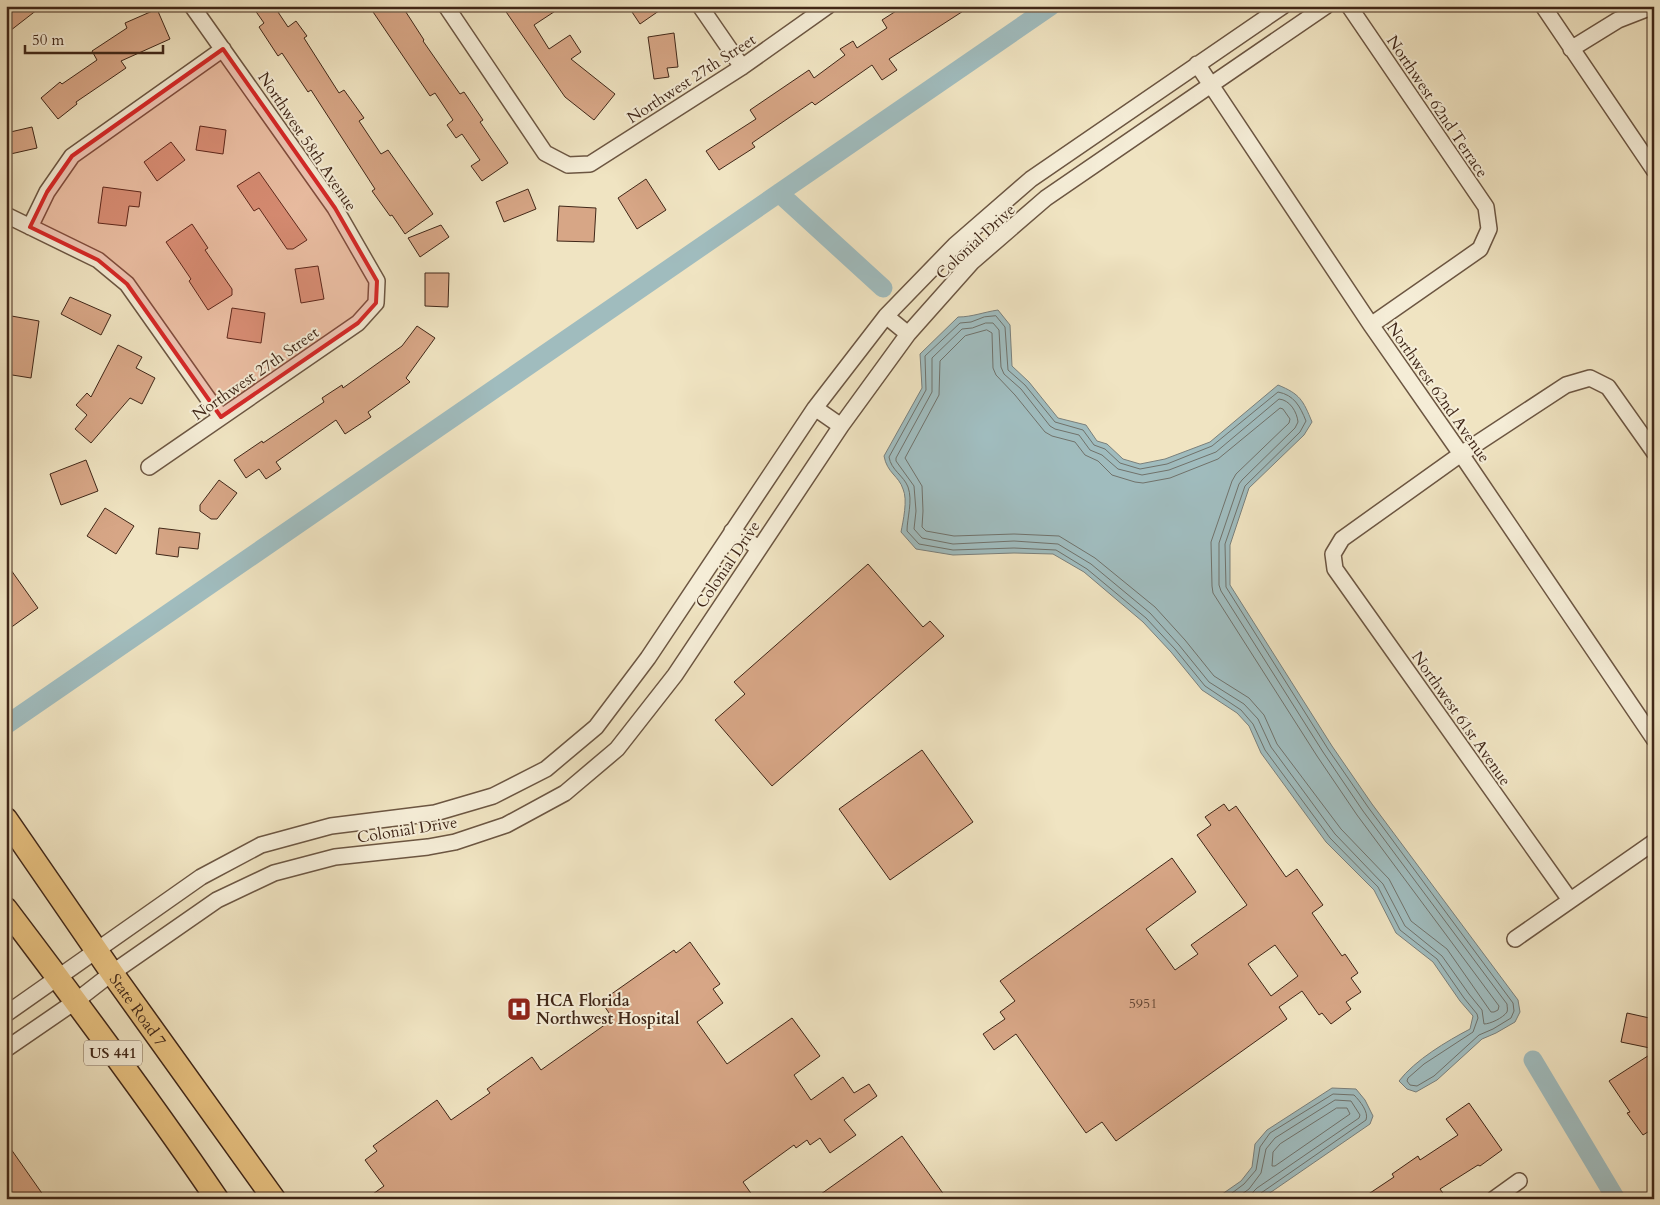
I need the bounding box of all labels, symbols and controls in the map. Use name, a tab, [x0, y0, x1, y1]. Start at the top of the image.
scale bar	[25, 22, 162, 54]
street label: Northwest 27th Street	[623, 29, 760, 129]
text: 50 m	[32, 30, 64, 50]
street label: Northwest 62nd Terrace	[1381, 31, 1493, 182]
street label: Northwest 58th Avenue	[252, 68, 362, 215]
street label: Colonial Drive	[931, 199, 1020, 284]
street label: Northwest 62nd Avenue	[1381, 318, 1495, 467]
street label: Northwest 27th Street	[188, 322, 323, 426]
street label: Colonial Drive	[690, 516, 765, 613]
street label: Northwest 61st Avenue	[1406, 647, 1516, 790]
street label: Colonial Drive	[355, 811, 459, 849]
street label: State Road 7	[104, 970, 171, 1051]
place label: HCA Florida Northwest Hospital	[536, 990, 680, 1030]
house number: 5951	[1129, 994, 1157, 1013]
hospital icon: HCA Florida Northwest Hospital	[506, 996, 532, 1022]
road number: US 441	[84, 1040, 142, 1066]

